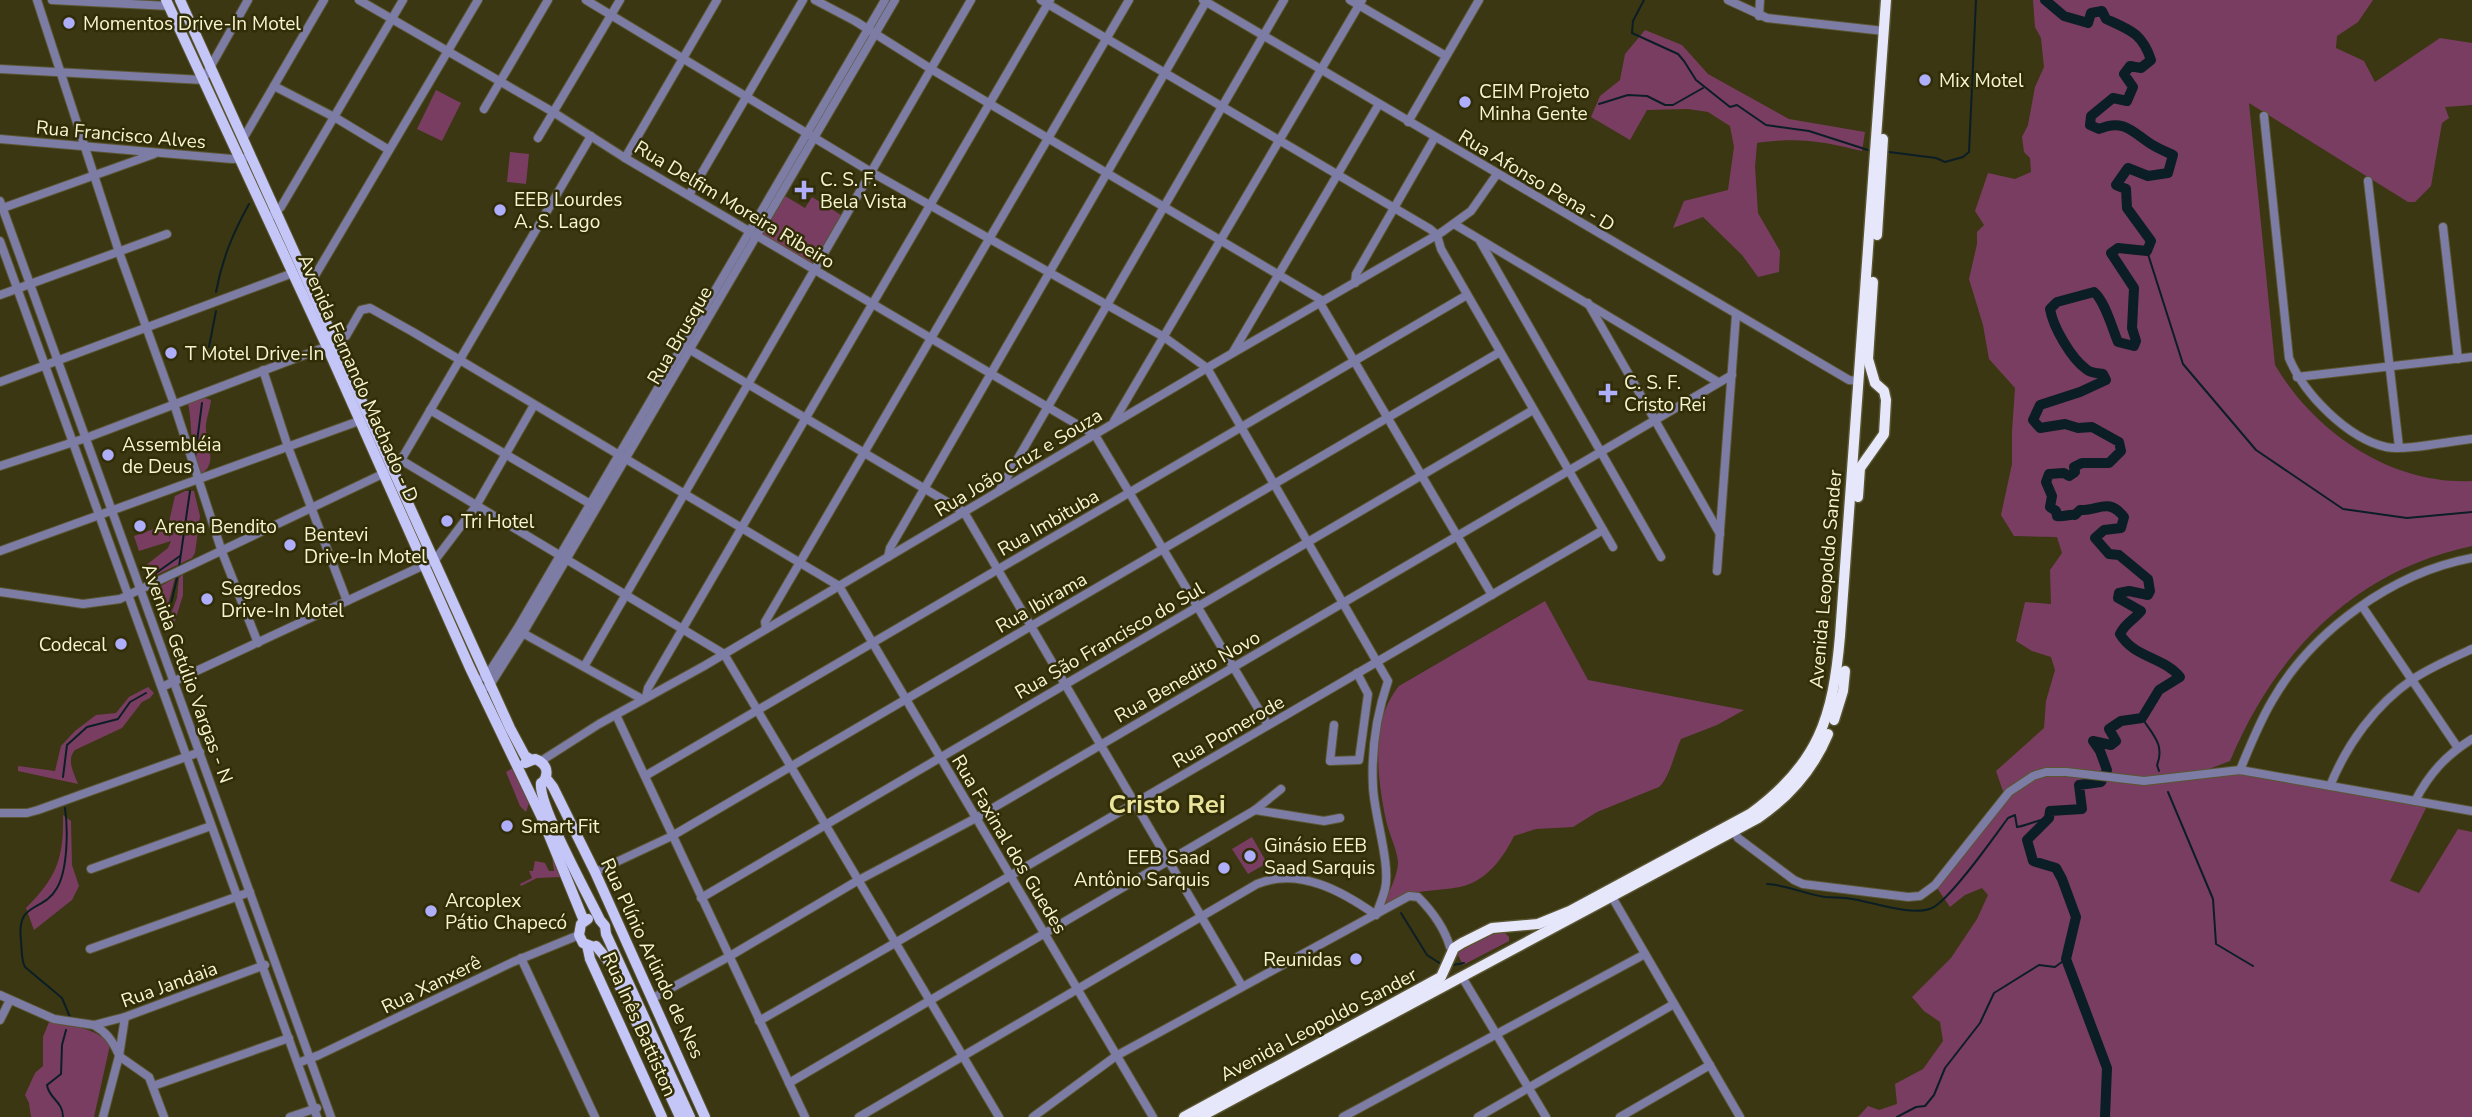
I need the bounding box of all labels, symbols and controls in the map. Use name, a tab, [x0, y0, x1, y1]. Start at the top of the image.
place label: Momentos Drive-In Motel	[83, 11, 301, 37]
marker: Momentos Drive-In Motel	[61, 15, 77, 31]
place label: Mix Motel	[1939, 68, 2024, 94]
marker: Mix Motel	[1917, 72, 1933, 88]
place label: CEIM Projeto Minha Gente	[1479, 79, 1590, 127]
marker: CEIM Projeto Minha Gente	[1457, 94, 1473, 110]
street label: Rua Francisco Alves	[35, 115, 207, 155]
street label: Rua Afonso Pena - D	[1453, 124, 1620, 238]
street label: Rua Delfim Moreira Ribeiro	[629, 135, 840, 275]
place label: C. S. F. Bela Vista	[820, 167, 907, 215]
marker: C. S. F. Bela Vista	[794, 180, 814, 200]
place label: EEB Lourdes A. S. Lago	[514, 187, 622, 235]
marker: EEB Lourdes A. S. Lago	[492, 202, 508, 218]
street label: Avenida Fernando Machado - D	[292, 250, 425, 507]
street label: Rua Brusque	[641, 282, 719, 389]
place label: T Motel Drive-In	[185, 341, 324, 367]
marker: T Motel Drive-In	[163, 345, 179, 361]
place label: C. S. F. Cristo Rei	[1624, 370, 1706, 418]
marker: C. S. F. Cristo Rei	[1598, 383, 1618, 403]
street label: Rua João Cruz e Souza	[930, 402, 1107, 523]
place label: Assembléia de Deus	[122, 432, 222, 480]
marker: Assembléia de Deus	[100, 447, 116, 463]
street label: Avenida Leopoldo Sander	[1803, 468, 1849, 690]
street label: Rua Imbituba	[993, 483, 1104, 562]
place label: Tri Hotel	[461, 509, 535, 535]
marker: Tri Hotel	[439, 513, 455, 529]
place label: Arena Bendito	[154, 514, 277, 540]
marker: Arena Bendito	[132, 518, 148, 534]
place label: Bentevi Drive-In Motel	[304, 522, 427, 570]
marker: Bentevi Drive-In Motel	[282, 537, 298, 553]
street label: Avenida Getúlio Vargas - N	[135, 560, 239, 787]
street label: Rua Ibirama	[991, 566, 1092, 640]
place label: Segredos Drive-In Motel	[221, 576, 344, 624]
street label: Rua São Francisco do Sul	[1010, 576, 1209, 706]
marker: Segredos Drive-In Motel	[199, 591, 215, 607]
street label: Rua Benedito Novo	[1110, 625, 1265, 729]
place label: Codecal	[39, 632, 107, 658]
marker: Codecal	[113, 636, 129, 652]
street label: Rua Pomerode	[1168, 689, 1289, 774]
street label: Rua Faxinal dos Guedes	[945, 750, 1073, 939]
district label: Cristo Rei	[1108, 787, 1226, 822]
place label: Smart Fit	[521, 814, 600, 840]
marker: Smart Fit	[499, 818, 515, 834]
place label: Ginásio EEB Saad Sarquis	[1264, 833, 1376, 881]
place label: EEB Saad Antônio Sarquis	[1074, 845, 1210, 893]
marker: Ginásio EEB Saad Sarquis	[1242, 848, 1258, 864]
street label: Rua Plínio Arlindo de Nes	[594, 854, 710, 1063]
marker: EEB Saad Antônio Sarquis	[1216, 860, 1232, 876]
place label: Arcoplex Pátio Chapecó	[445, 888, 567, 936]
marker: Arcoplex Pátio Chapecó	[423, 903, 439, 919]
place label: Reunidas	[1263, 947, 1342, 973]
street label: Rua Inês Battiston	[596, 948, 683, 1101]
street label: Rua Xanxerê	[377, 949, 486, 1020]
marker: Reunidas	[1348, 951, 1364, 967]
street label: Rua Jandaia	[117, 955, 221, 1014]
street label: Avenida Leopoldo Sander	[1215, 962, 1422, 1088]

